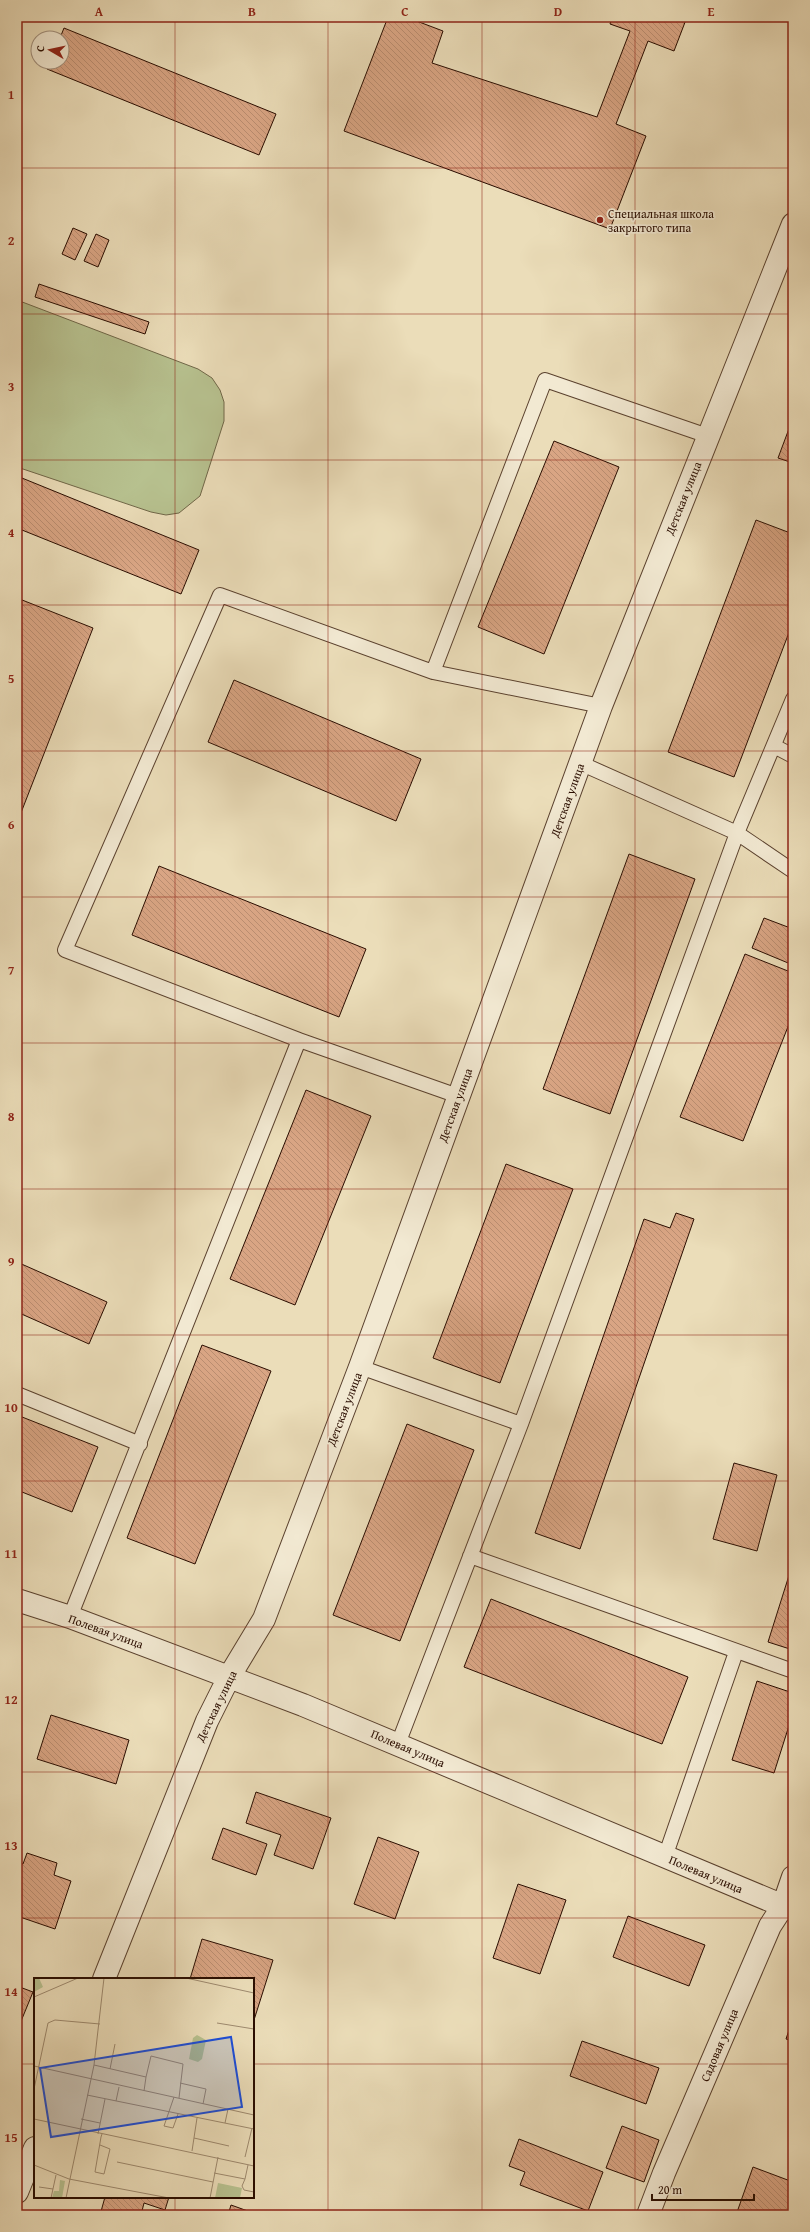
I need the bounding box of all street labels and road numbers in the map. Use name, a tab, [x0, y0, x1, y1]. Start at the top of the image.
street label: Детская улица	[660, 459, 706, 538]
street label: Детская улица	[545, 760, 588, 840]
street label: Детская улица	[433, 1065, 476, 1145]
street label: Детская улица	[322, 1370, 366, 1449]
street label: Полевая улица	[66, 1610, 146, 1653]
street label: Детская улица	[191, 1667, 241, 1745]
street label: Полевая улица	[368, 1725, 448, 1771]
street label: Полевая улица	[666, 1851, 746, 1897]
street label: Садовая улица	[696, 2006, 742, 2084]

